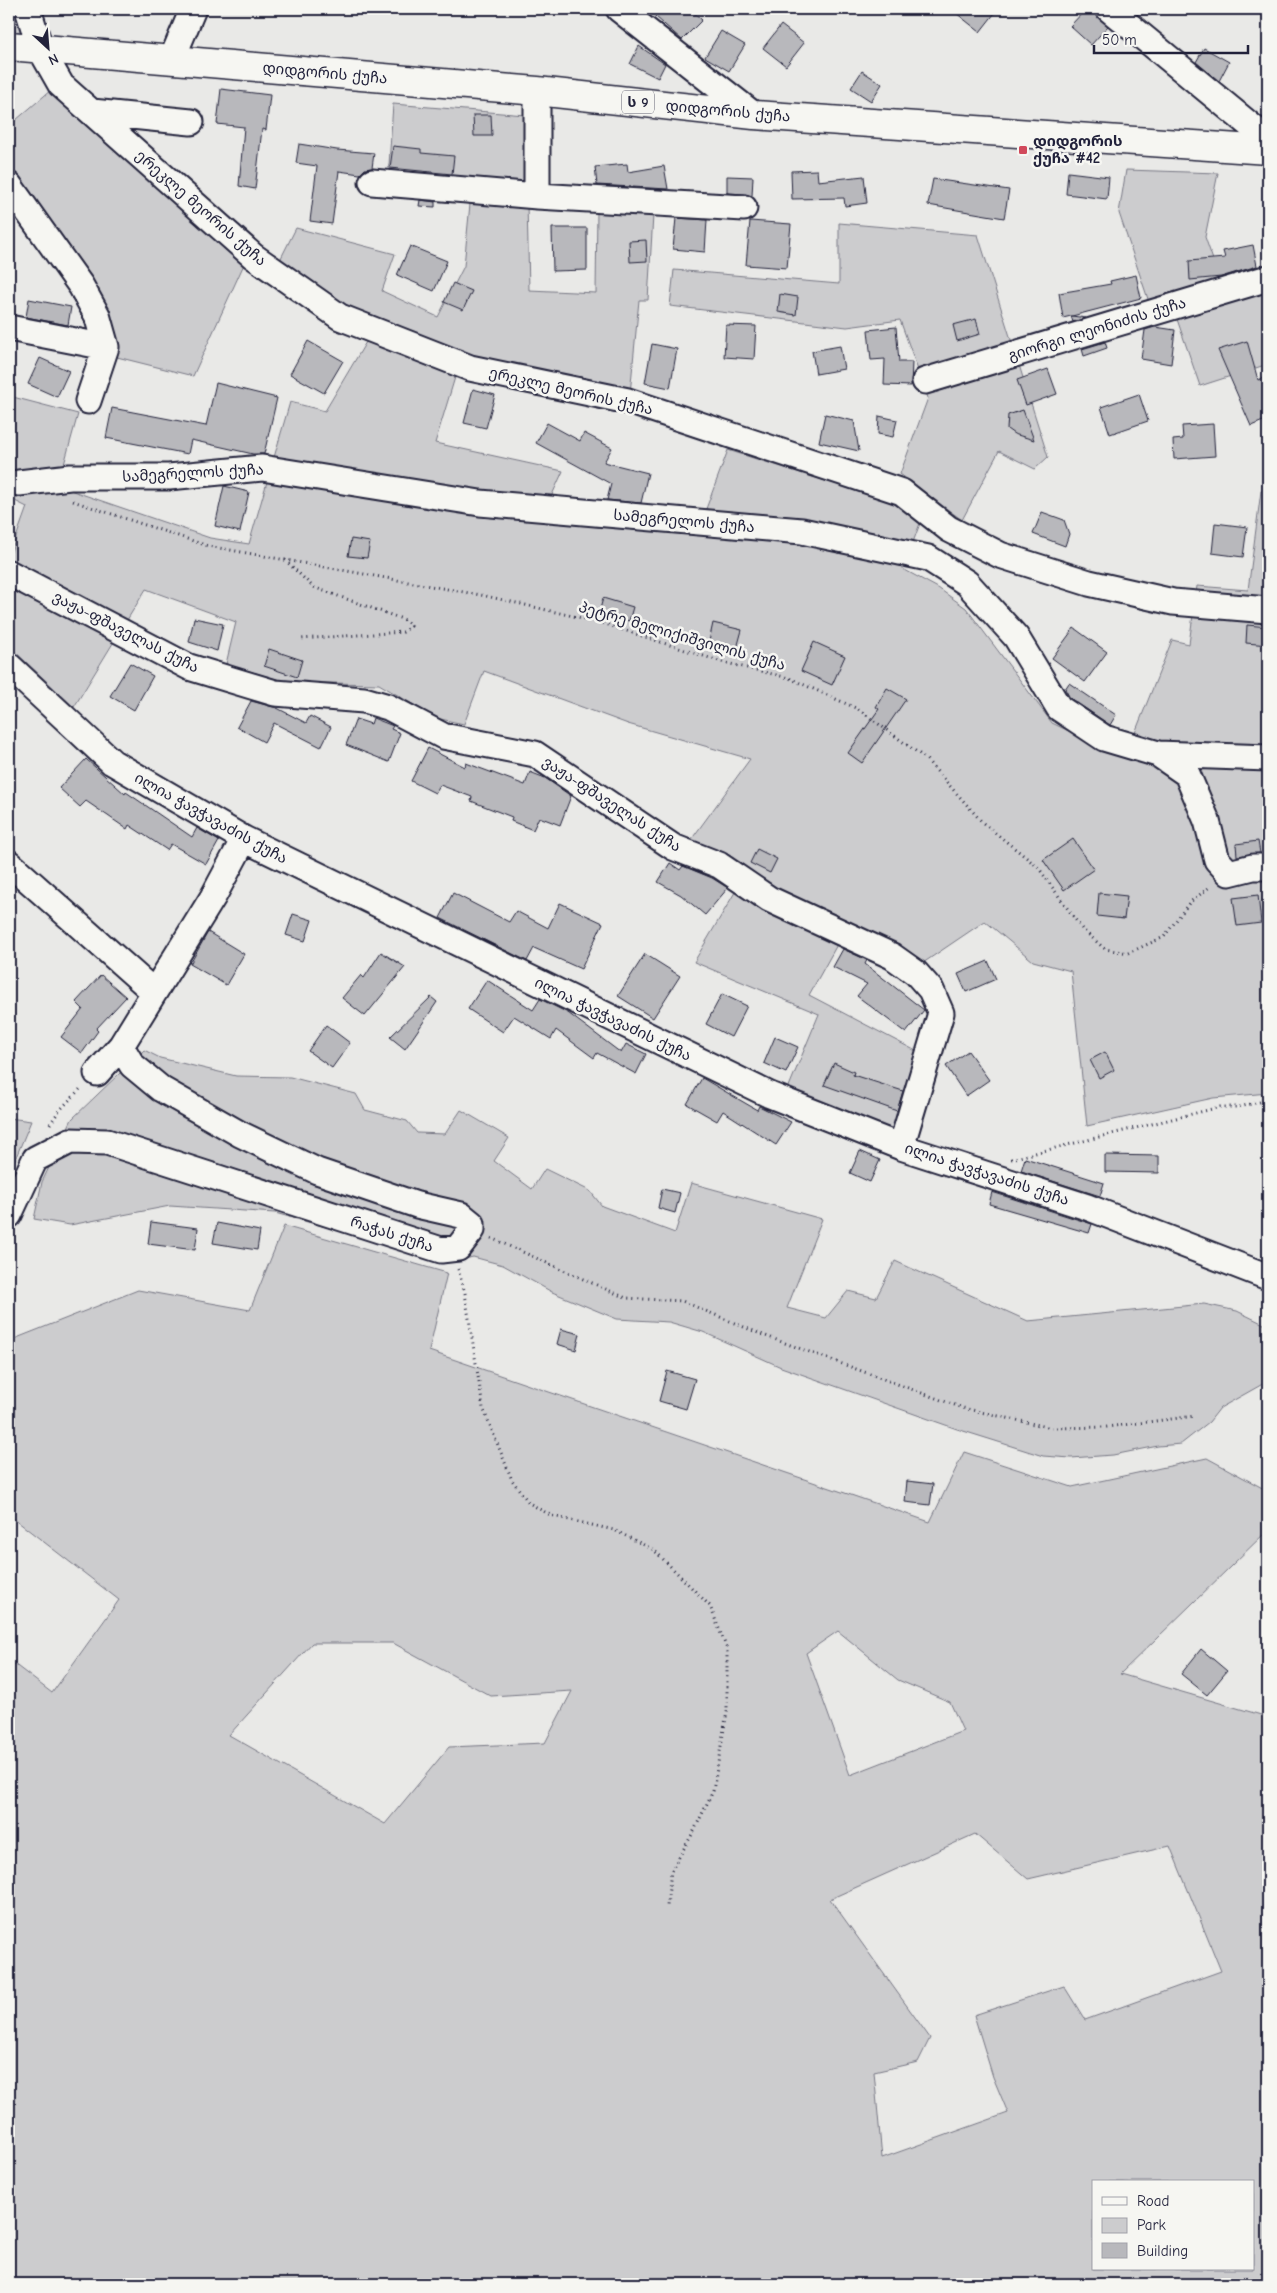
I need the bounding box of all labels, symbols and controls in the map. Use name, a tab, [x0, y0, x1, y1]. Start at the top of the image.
north arrow	[22, 22, 72, 72]
scale bar	[1094, 22, 1248, 54]
text: 50 m	[1102, 31, 1137, 49]
text: N	[46, 50, 61, 69]
street label: დიდგორის ქუჩა	[262, 59, 388, 87]
road number: ს 9	[622, 90, 654, 114]
street label: დიდგორის ქუჩა	[665, 97, 791, 125]
place label: დიდგორის ქუჩა #42	[1033, 132, 1122, 167]
marker: დიდგორის ქუჩა #42	[1017, 144, 1029, 156]
street label: ერეკლე მეორის ქუჩა	[132, 146, 270, 270]
street label: გიორგი ლეონიძის ქუჩა	[1006, 293, 1188, 365]
street label: ერეკლე მეორის ქუჩა	[487, 363, 655, 419]
street label: სამეგრელოს ქუჩა	[122, 460, 264, 486]
street label: სამეგრელოს ქუჩა	[613, 506, 755, 536]
street label: ვაჟა-ფშაველას ქუჩა	[50, 587, 202, 677]
street label: პეტრე მელიქიშვილის ქუჩა	[577, 598, 787, 674]
street label: ვაჟა-ფშაველას ქუჩა	[539, 753, 685, 855]
street label: ილია ჭავჭავაძის ქუჩა	[131, 768, 291, 868]
street label: ილია ჭავჭავაძის ქუჩა	[532, 973, 694, 1065]
street label: ილია ჭავჭავაძის ქუჩა	[903, 1139, 1071, 1209]
street label: რაჭას ქუჩა	[348, 1212, 436, 1256]
legend	[1092, 2180, 1254, 2270]
text: Road	[1137, 2192, 1169, 2210]
text: Park	[1137, 2216, 1166, 2234]
text: Building	[1137, 2242, 1188, 2260]

